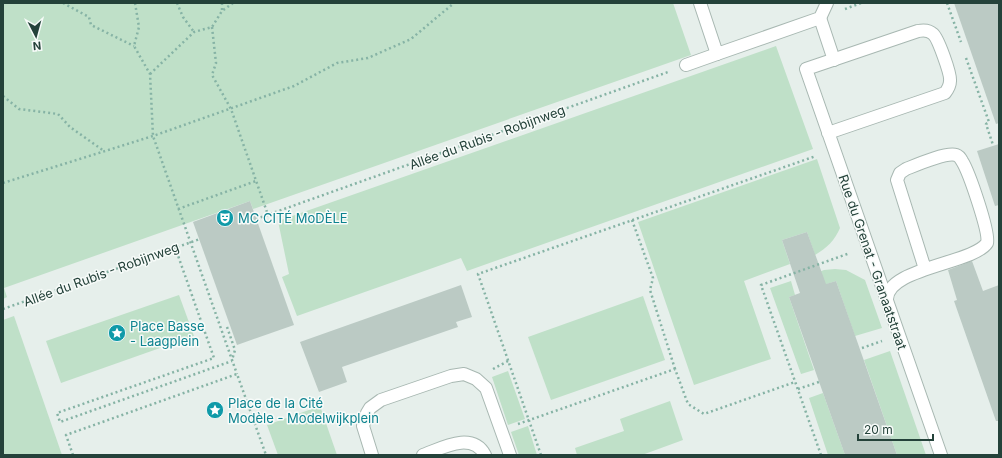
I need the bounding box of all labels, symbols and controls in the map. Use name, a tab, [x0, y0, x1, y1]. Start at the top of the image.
north arrow	[16, 16, 56, 56]
text: N	[32, 39, 42, 53]
street label: Allée du Rubis - Robijnweg	[407, 101, 567, 173]
street label: Rue du Grenat - Granaatstraat	[835, 172, 911, 352]
theatre icon: MC CITÉ MoDÈLE	[215, 208, 235, 228]
place label: MC CITÉ MoDÈLE	[238, 210, 348, 226]
street label: Allée du Rubis - Robijnweg	[21, 238, 181, 310]
place label: Place Basse - Laagplein	[130, 318, 205, 349]
place icon: Place Basse - Laagplein	[107, 323, 127, 343]
place label: Place de la Cité Modèle - Modelwijkplein	[228, 395, 379, 426]
place icon: Place de la Cité Modèle - Modelwijkplein	[205, 400, 225, 420]
scale bar	[858, 416, 933, 442]
text: 20 m	[864, 422, 893, 437]

